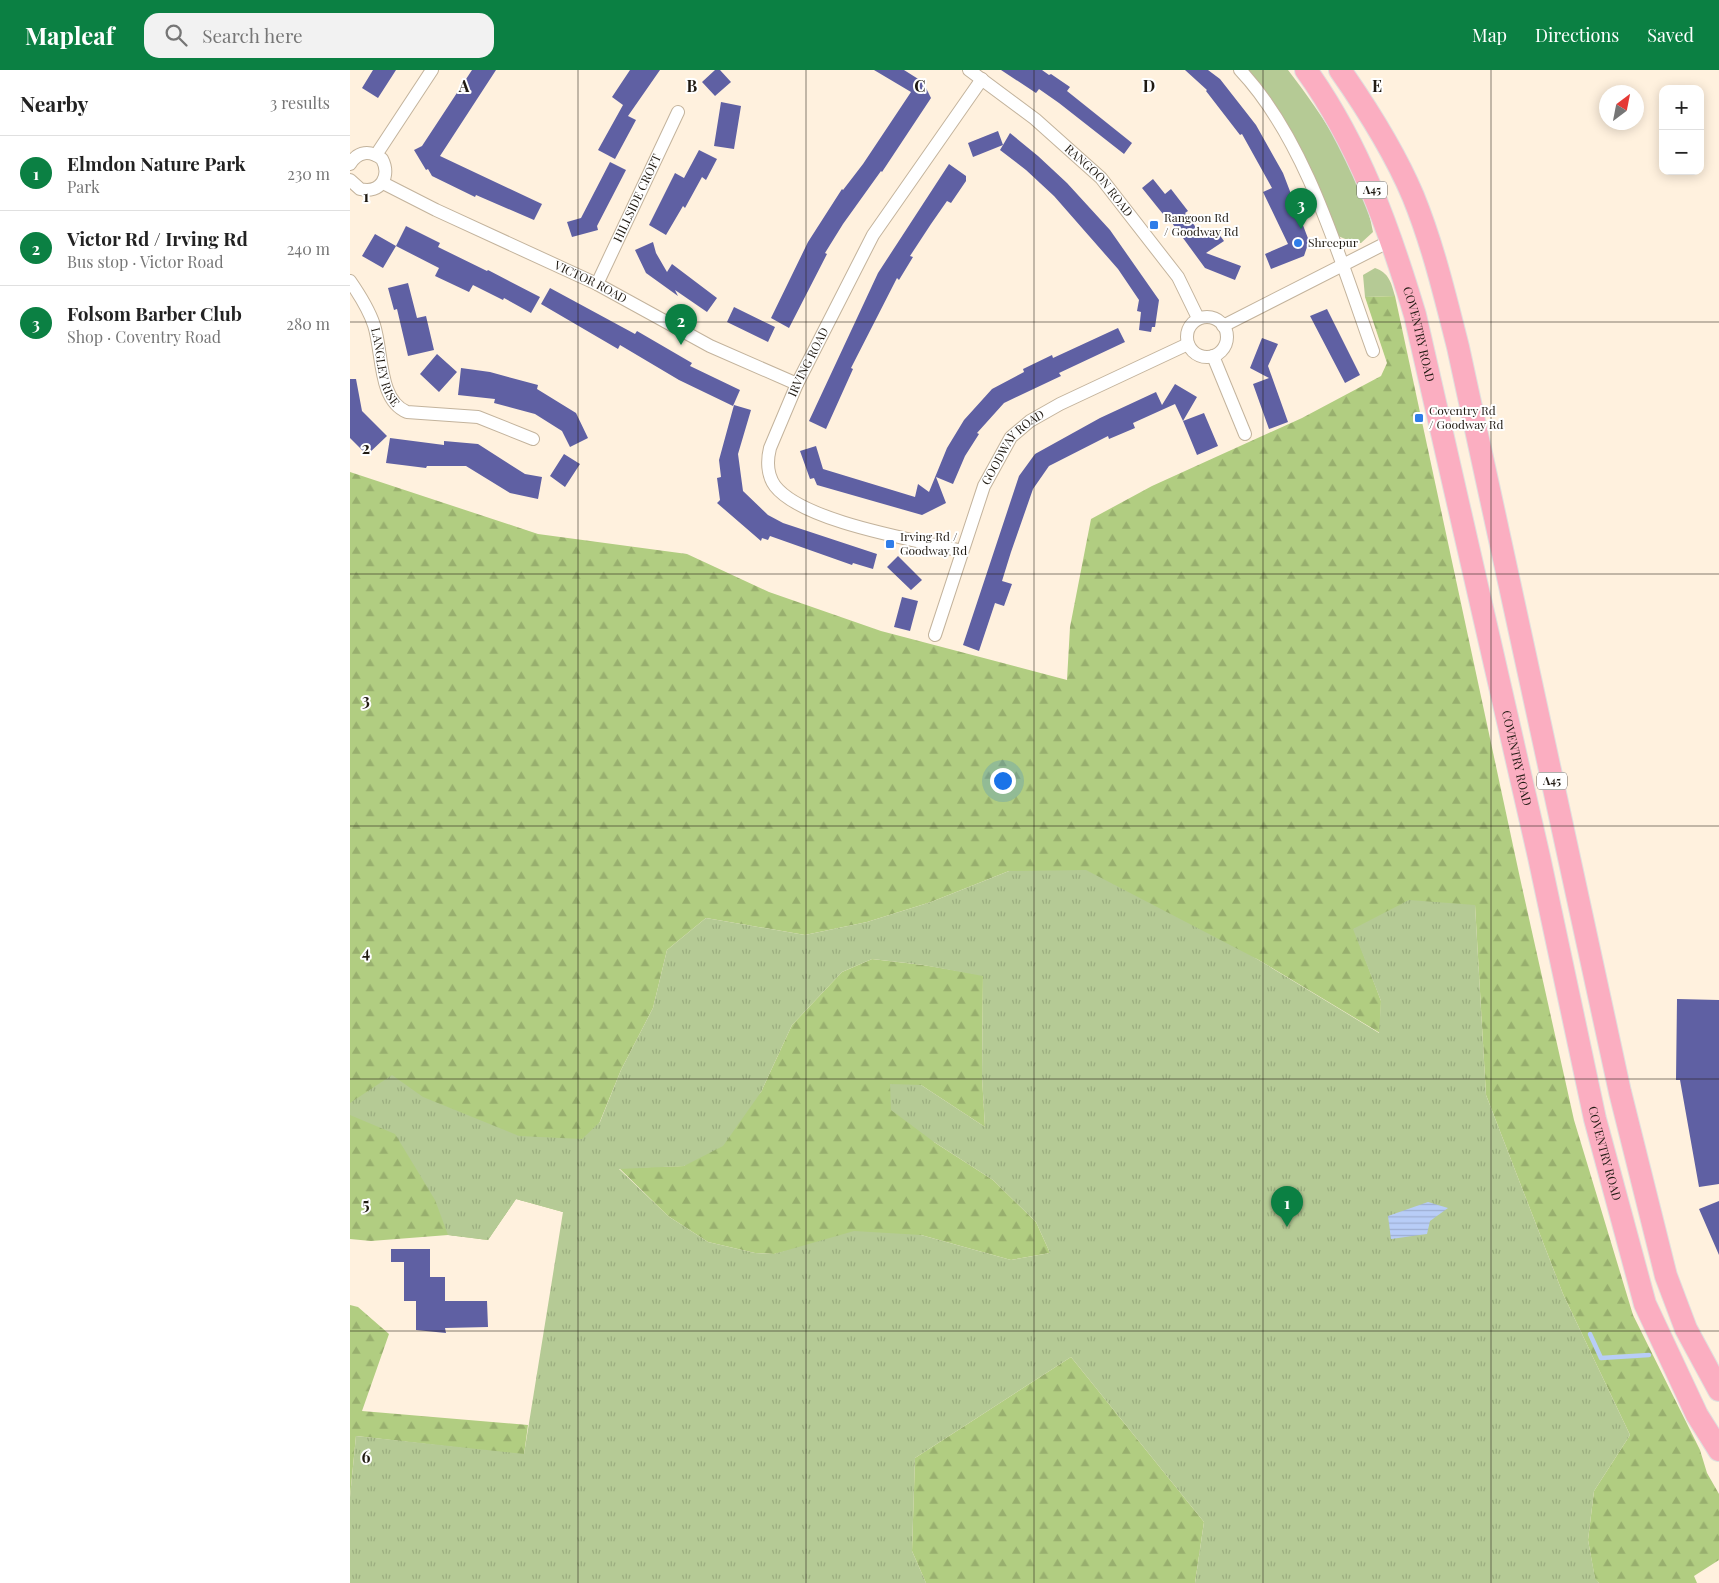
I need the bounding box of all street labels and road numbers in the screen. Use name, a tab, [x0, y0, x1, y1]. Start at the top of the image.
street label: RANGOON ROAD	[1062, 140, 1137, 220]
street label: HILLSIDE CROFT	[609, 150, 664, 244]
road number: A45	[1357, 182, 1387, 198]
street label: VICTOR ROAD	[551, 256, 630, 306]
street label: COVENTRY ROAD	[1400, 284, 1439, 383]
street label: IRVING ROAD	[784, 324, 832, 399]
street label: LANGLEY RISE	[368, 326, 404, 410]
street label: GOODWAY ROAD	[977, 405, 1047, 488]
street label: COVENTRY ROAD	[1499, 709, 1536, 807]
road number: A45	[1537, 772, 1567, 789]
street label: COVENTRY ROAD	[1585, 1104, 1626, 1203]

